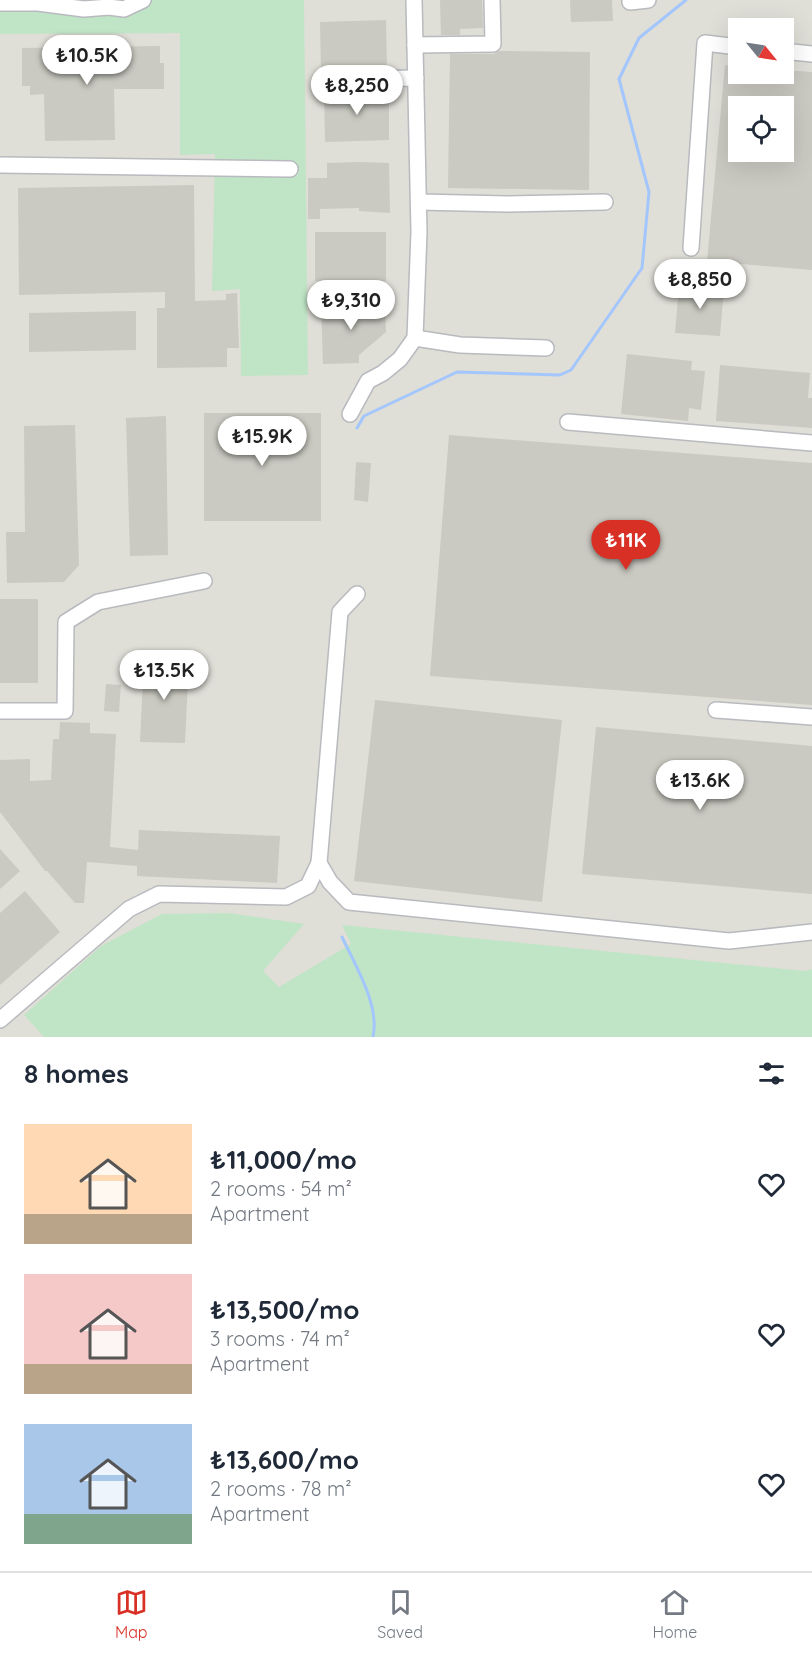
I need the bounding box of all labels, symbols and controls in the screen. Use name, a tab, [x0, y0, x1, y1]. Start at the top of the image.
north arrow	[728, 18, 794, 84]
map controls	[728, 18, 794, 162]
pin: ₺10.5K	[38, 35, 136, 86]
text: ₺10.5K	[56, 42, 118, 67]
pin: ₺8,250	[308, 65, 406, 116]
text: ₺8,250	[325, 72, 389, 97]
button: locate	[728, 96, 794, 162]
pin: ₺8,850	[651, 259, 749, 310]
text: ₺8,850	[668, 266, 732, 291]
pin: ₺9,310	[302, 280, 400, 331]
text: ₺9,310	[321, 287, 381, 312]
pin: ₺15.9K	[213, 416, 311, 467]
text: ₺15.9K	[232, 423, 292, 448]
pin: ₺11K	[590, 520, 662, 571]
text: ₺11K	[605, 527, 647, 552]
pin: ₺13.5K	[115, 650, 213, 701]
text: ₺13.5K	[134, 657, 194, 682]
pin: ₺13.6K	[651, 760, 749, 811]
text: ₺13.6K	[670, 767, 730, 792]
text: 8 homes	[24, 1057, 129, 1090]
icon: filters	[755, 1057, 788, 1090]
text: ₺11,000/mo	[210, 1143, 357, 1176]
icon: home	[72, 1148, 144, 1220]
icon: heart	[755, 1168, 788, 1201]
text: 2 rooms · 54 m²	[210, 1176, 352, 1201]
text: Apartment	[210, 1201, 310, 1226]
text: ₺13,500/mo	[210, 1293, 360, 1326]
icon: home	[72, 1298, 144, 1370]
icon: heart	[755, 1318, 788, 1351]
text: 3 rooms · 74 m²	[210, 1326, 350, 1351]
text: Apartment	[210, 1351, 310, 1376]
text: ₺13,600/mo	[210, 1443, 359, 1476]
icon: home	[72, 1448, 144, 1520]
icon: heart	[755, 1468, 788, 1501]
text: 2 rooms · 78 m²	[210, 1476, 352, 1501]
text: Apartment	[210, 1501, 310, 1526]
tab: Map	[115, 1586, 148, 1642]
tab: Saved	[377, 1586, 423, 1642]
tab: Home	[652, 1586, 697, 1642]

